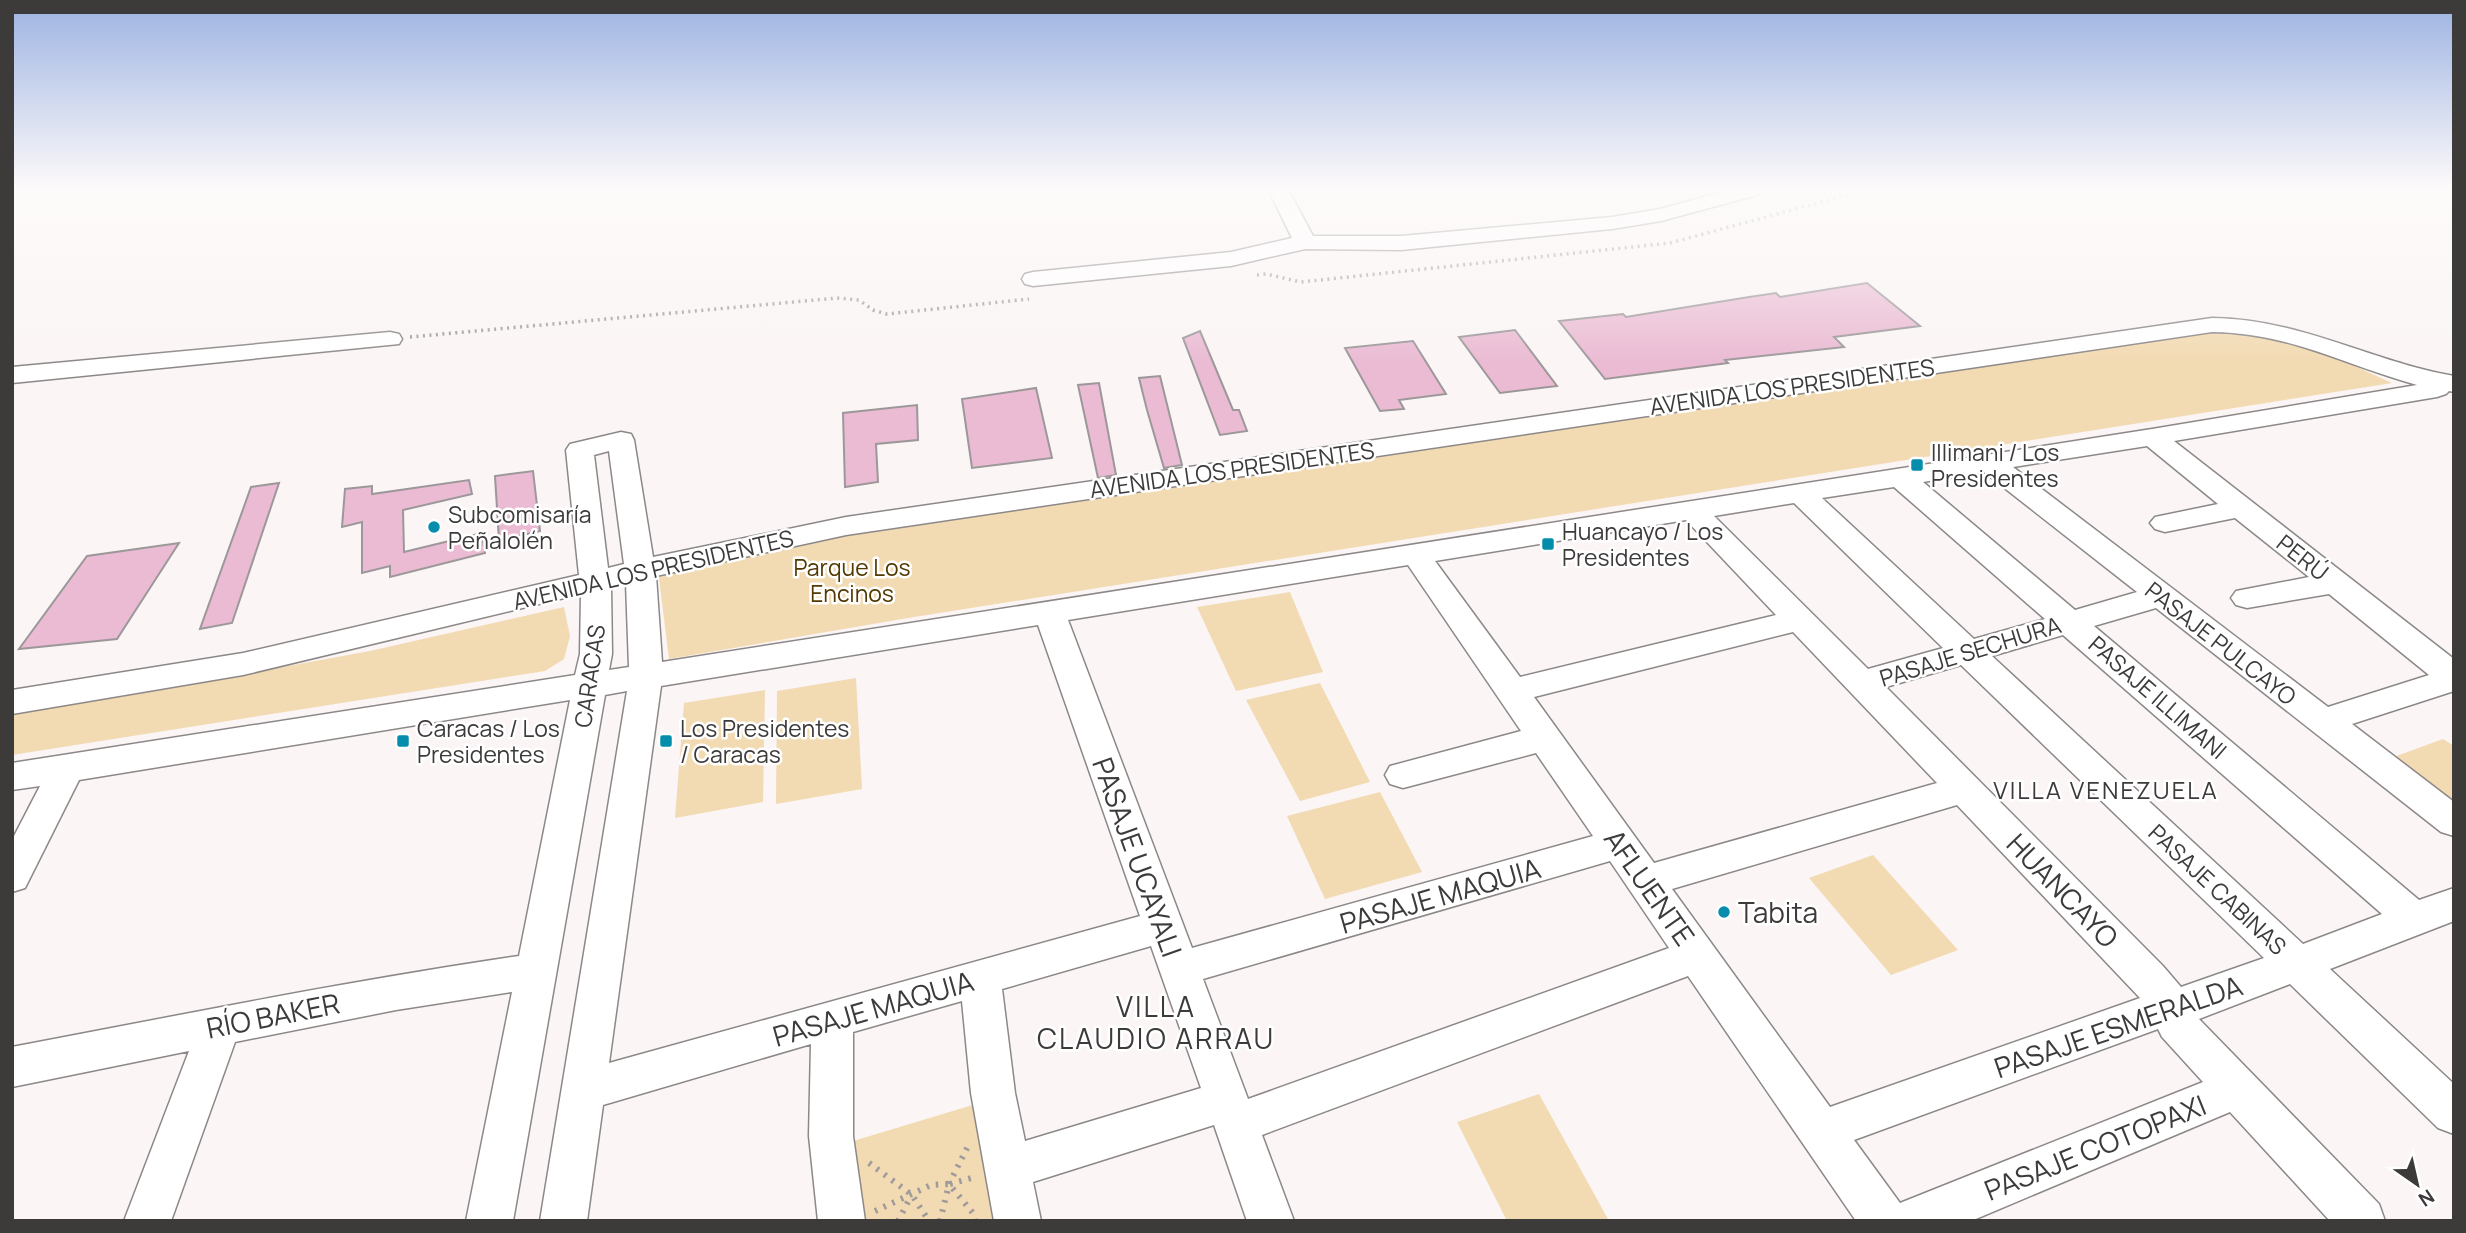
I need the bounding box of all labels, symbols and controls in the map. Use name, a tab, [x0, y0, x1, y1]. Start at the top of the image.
street label: AVENIDA LOS PRESIDENTES	[1648, 350, 1936, 422]
street label: AVENIDA LOS PRESIDENTES	[1088, 433, 1376, 505]
place label: Illimani / Los Presidentes	[1931, 436, 2059, 494]
marker: Illimani / Los Presidentes	[1909, 457, 1925, 473]
place label: Subcomisaría Peñalolén	[448, 498, 592, 556]
place label: Huancayo / Los Presidentes	[1562, 515, 1723, 573]
marker: Subcomisaría Peñalolén	[426, 519, 442, 535]
street label: AVENIDA LOS PRESIDENTES	[510, 521, 796, 617]
street label: PERÚ	[2270, 527, 2336, 587]
marker: Huancayo / Los Presidentes	[1540, 536, 1556, 552]
park label: Parque Los Encinos	[793, 551, 911, 609]
street label: PASAJE PULCAYO	[2139, 574, 2303, 712]
street label: PASAJE SECHURA	[1875, 608, 2065, 694]
street label: CARACAS	[566, 623, 612, 729]
street label: PASAJE ILLIMANI	[2082, 628, 2234, 766]
place label: Caracas / Los Presidentes	[417, 712, 560, 770]
place label: Los Presidentes / Caracas	[680, 712, 849, 770]
marker: Caracas / Los Presidentes	[395, 733, 411, 749]
marker: Los Presidentes / Caracas	[658, 733, 674, 749]
street label: PASAJE UCAYALI	[1084, 752, 1192, 962]
district label: VILLA VENEZUELA	[1993, 773, 2219, 806]
street label: PASAJE CABINAS	[2142, 817, 2294, 961]
street label: AFLUENTE	[1596, 821, 1704, 953]
street label: HUANCAYO	[1999, 825, 2127, 955]
street label: PASAJE MAQUIA	[1335, 848, 1545, 942]
place label: Tabita	[1738, 893, 1818, 931]
marker: Tabita	[1716, 904, 1732, 920]
street label: PASAJE MAQUIA	[768, 961, 978, 1055]
street label: PASAJE ESMERALDA	[1989, 966, 2247, 1086]
street label: RÍO BAKER	[203, 983, 343, 1047]
district label: VILLA CLAUDIO ARRAU	[1037, 987, 1275, 1057]
street label: PASAJE COTOPAXI	[1979, 1085, 2211, 1209]
north arrow	[2382, 1149, 2452, 1219]
text: N	[2414, 1183, 2439, 1213]

